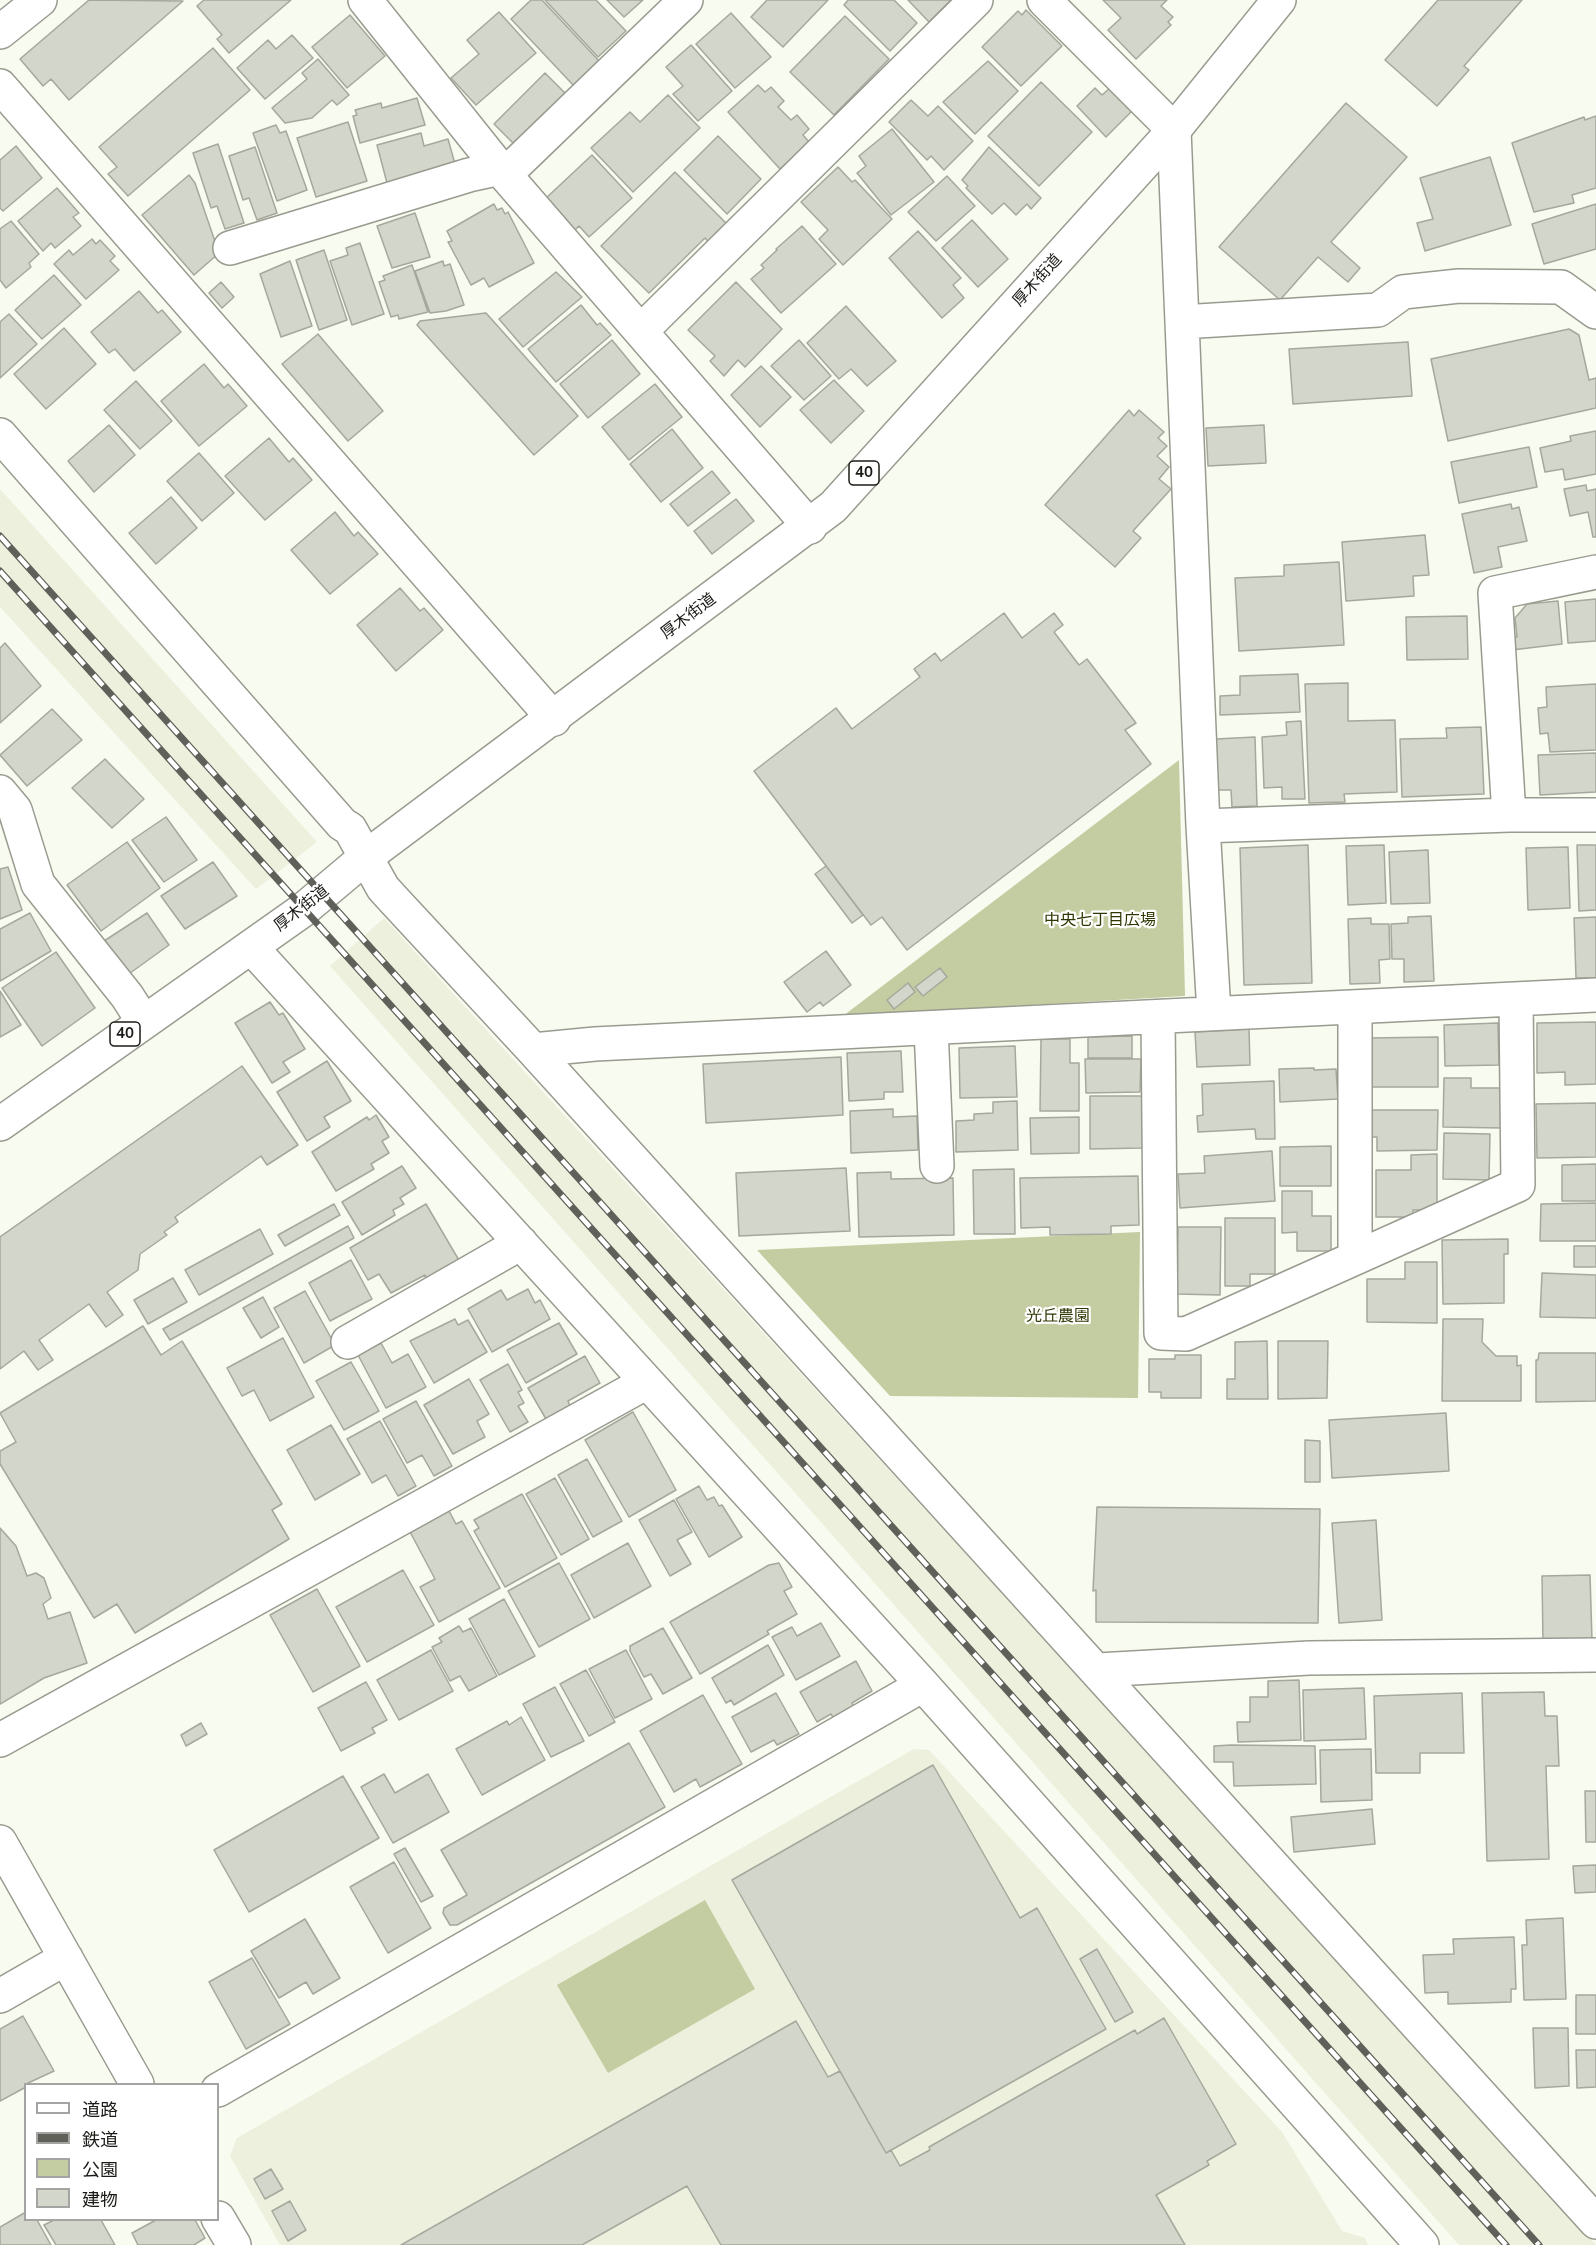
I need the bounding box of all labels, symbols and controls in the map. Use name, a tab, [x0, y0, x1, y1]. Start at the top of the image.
street label: 厚木街道	[1009, 251, 1067, 311]
road number: 40	[849, 461, 879, 485]
street label: 厚木街道	[658, 590, 720, 644]
street label: 厚木街道	[271, 882, 333, 936]
park label: 中央七丁目広場	[1044, 911, 1156, 931]
road number: 40	[110, 1022, 140, 1046]
park label: 光丘農園	[1026, 1307, 1090, 1327]
legend	[24, 2083, 219, 2221]
text: 道路	[82, 2098, 118, 2122]
text: 鉄道	[82, 2128, 118, 2152]
text: 公園	[82, 2158, 118, 2182]
text: 建物	[82, 2188, 118, 2212]

